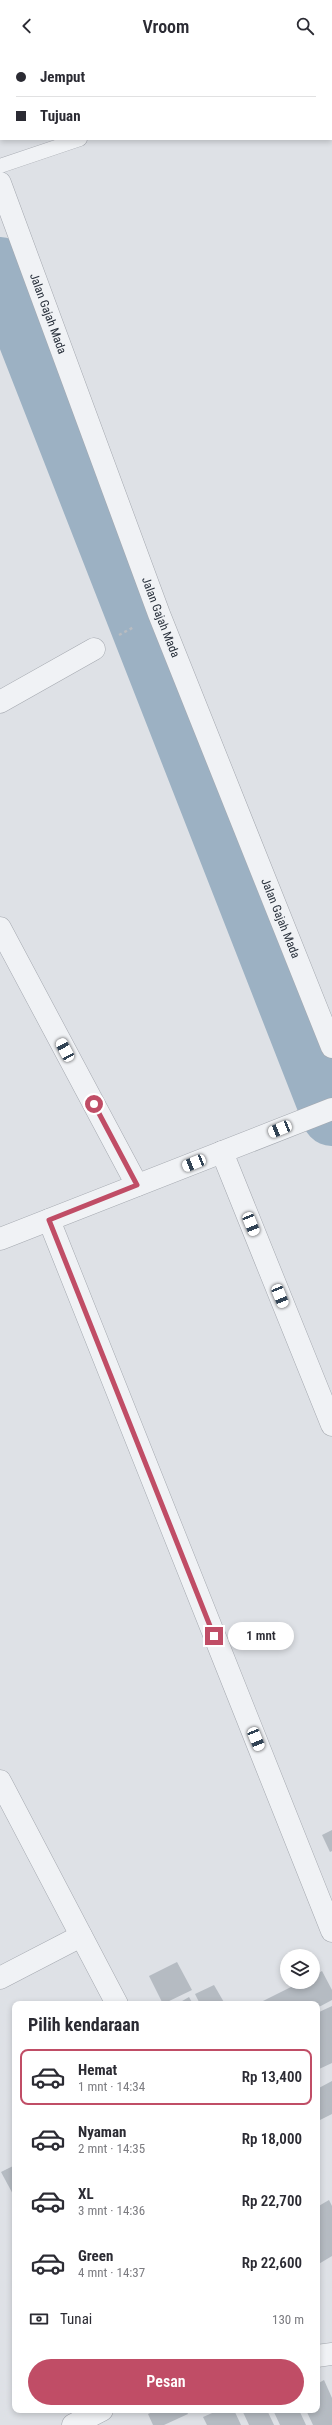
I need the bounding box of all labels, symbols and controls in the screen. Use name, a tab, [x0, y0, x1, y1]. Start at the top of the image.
icon: back	[16, 15, 38, 37]
icon: search	[294, 15, 316, 37]
text: Vroom	[143, 16, 189, 37]
text: Jemput	[40, 68, 85, 86]
text: Tujuan	[40, 107, 81, 125]
street label: Jalan Gajah Mada	[27, 271, 69, 356]
street label: Jalan Gajah Mada	[139, 575, 183, 660]
street label: Jalan Gajah Mada	[258, 876, 303, 961]
car	[54, 1037, 76, 1063]
route start	[85, 1095, 103, 1113]
car	[267, 1119, 293, 1139]
car	[181, 1153, 207, 1173]
car	[241, 1211, 261, 1237]
car	[270, 1283, 290, 1309]
callout: 1 mnt	[228, 1622, 294, 1650]
route end	[205, 1627, 223, 1645]
text: 1 mnt	[246, 1628, 276, 1643]
car	[246, 1726, 266, 1752]
map controls	[280, 1949, 320, 1989]
button: layers	[280, 1949, 320, 1989]
text: Pilih kendaraan	[28, 2014, 140, 2035]
icon: car	[30, 2059, 66, 2095]
text: Hemat	[78, 2061, 117, 2079]
text: Rp 13,400	[242, 2068, 302, 2086]
text: 1 mnt · 14:34	[78, 2079, 145, 2094]
icon: car	[30, 2121, 66, 2157]
text: Nyaman	[78, 2123, 126, 2141]
text: Rp 18,000	[242, 2130, 302, 2148]
text: 2 mnt · 14:35	[78, 2141, 145, 2156]
icon: car	[30, 2183, 66, 2219]
text: XL	[78, 2185, 94, 2203]
text: Rp 22,700	[242, 2192, 302, 2210]
text: 3 mnt · 14:36	[78, 2203, 145, 2218]
icon: car	[30, 2245, 66, 2281]
text: Green	[78, 2247, 113, 2265]
text: Rp 22,600	[242, 2254, 302, 2272]
text: 4 mnt · 14:37	[78, 2265, 145, 2280]
icon: cash	[28, 2308, 50, 2330]
text: Tunai	[60, 2310, 92, 2328]
text: 130 m	[272, 2312, 304, 2327]
button: Pesan	[28, 2359, 304, 2405]

